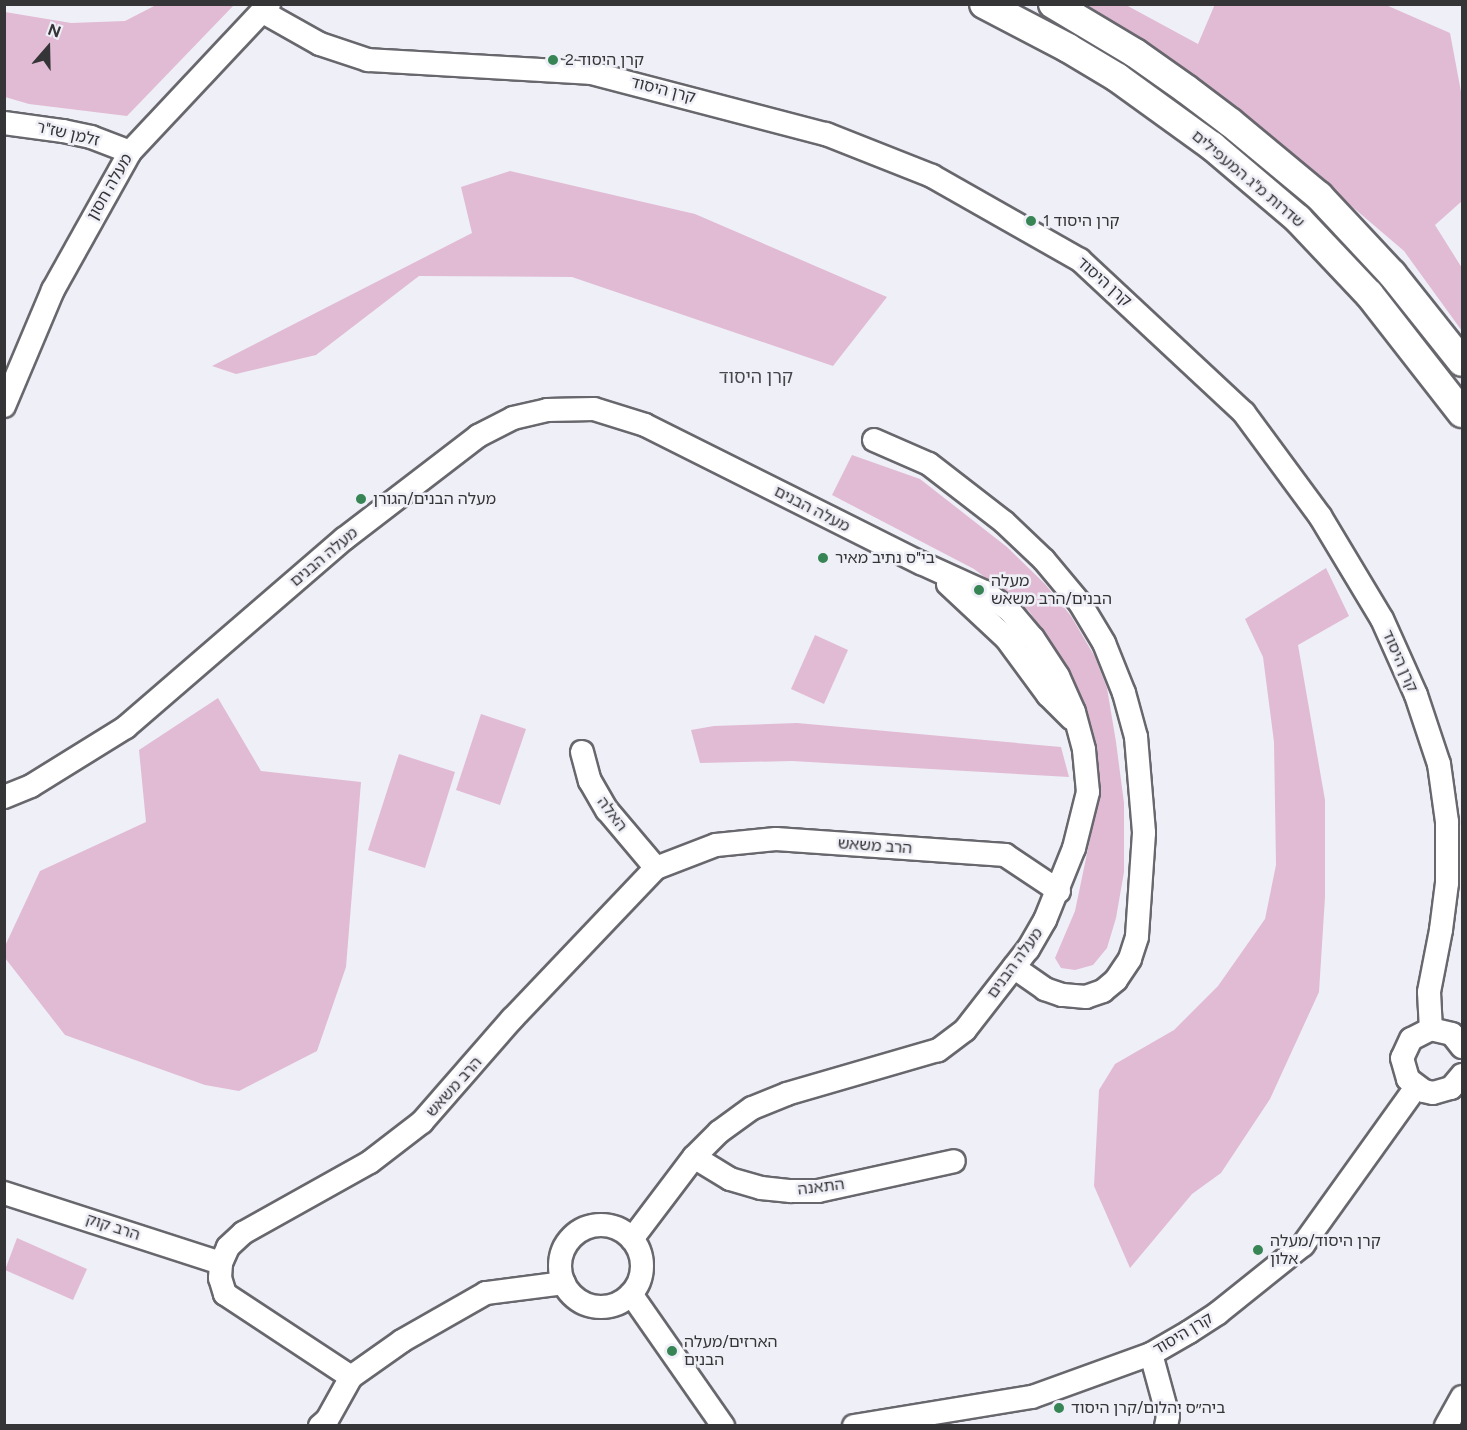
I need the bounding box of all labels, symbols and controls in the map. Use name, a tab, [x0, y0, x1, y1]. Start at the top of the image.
north arrow	[18, 18, 78, 78]
text: N	[45, 20, 63, 42]
place label: קרן היסוד 2	[565, 50, 644, 70]
marker: קרן היסוד 2	[546, 53, 560, 67]
street label: קרן היסוד	[629, 73, 697, 107]
street label: זלמן שז"ר	[35, 117, 101, 151]
street label: שדרות מ"ג המעפילים	[1188, 126, 1308, 232]
street label: מעלה חסון	[83, 150, 137, 224]
place label: קרן היסוד 1	[1043, 211, 1120, 231]
marker: קרן היסוד 1	[1024, 214, 1038, 228]
street label: קרן היסוד	[1073, 253, 1135, 311]
district label: קרן היסוד	[719, 366, 793, 388]
street label: מעלה הבנים	[771, 482, 853, 536]
place label: מעלה הבנים/הגורן	[373, 489, 496, 509]
marker: מעלה הבנים/הגורן	[354, 492, 368, 506]
street label: מעלה הבנים	[286, 523, 362, 591]
place label: בי"ס נתיב מאיר	[835, 548, 935, 568]
marker: בי"ס נתיב מאיר	[816, 551, 830, 565]
place label: מעלה הבנים/הרב משאש	[991, 571, 1112, 609]
marker: מעלה הבנים/הרב משאש	[972, 583, 986, 597]
street label: קרן היסוד	[1378, 627, 1422, 695]
street label: האלה	[593, 793, 631, 835]
street label: הרב משאש	[837, 834, 913, 858]
street label: מעלה הבנים	[983, 924, 1047, 1002]
street label: הרב משאש	[422, 1053, 486, 1121]
street label: התאנה	[796, 1175, 846, 1199]
street label: הרב קוק	[84, 1209, 142, 1245]
place label: קרן היסוד/מעלה אלון	[1270, 1231, 1381, 1269]
marker: קרן היסוד/מעלה אלון	[1251, 1243, 1265, 1257]
street label: קרן היסוד	[1150, 1309, 1216, 1359]
place label: הארזים/מעלה הבנים	[684, 1332, 778, 1370]
marker: הארזים/מעלה הבנים	[665, 1344, 679, 1358]
place label: ביה״ס יהלום/קרן היסוד	[1071, 1398, 1225, 1418]
marker: ביה״ס יהלום/קרן היסוד	[1052, 1401, 1066, 1415]

